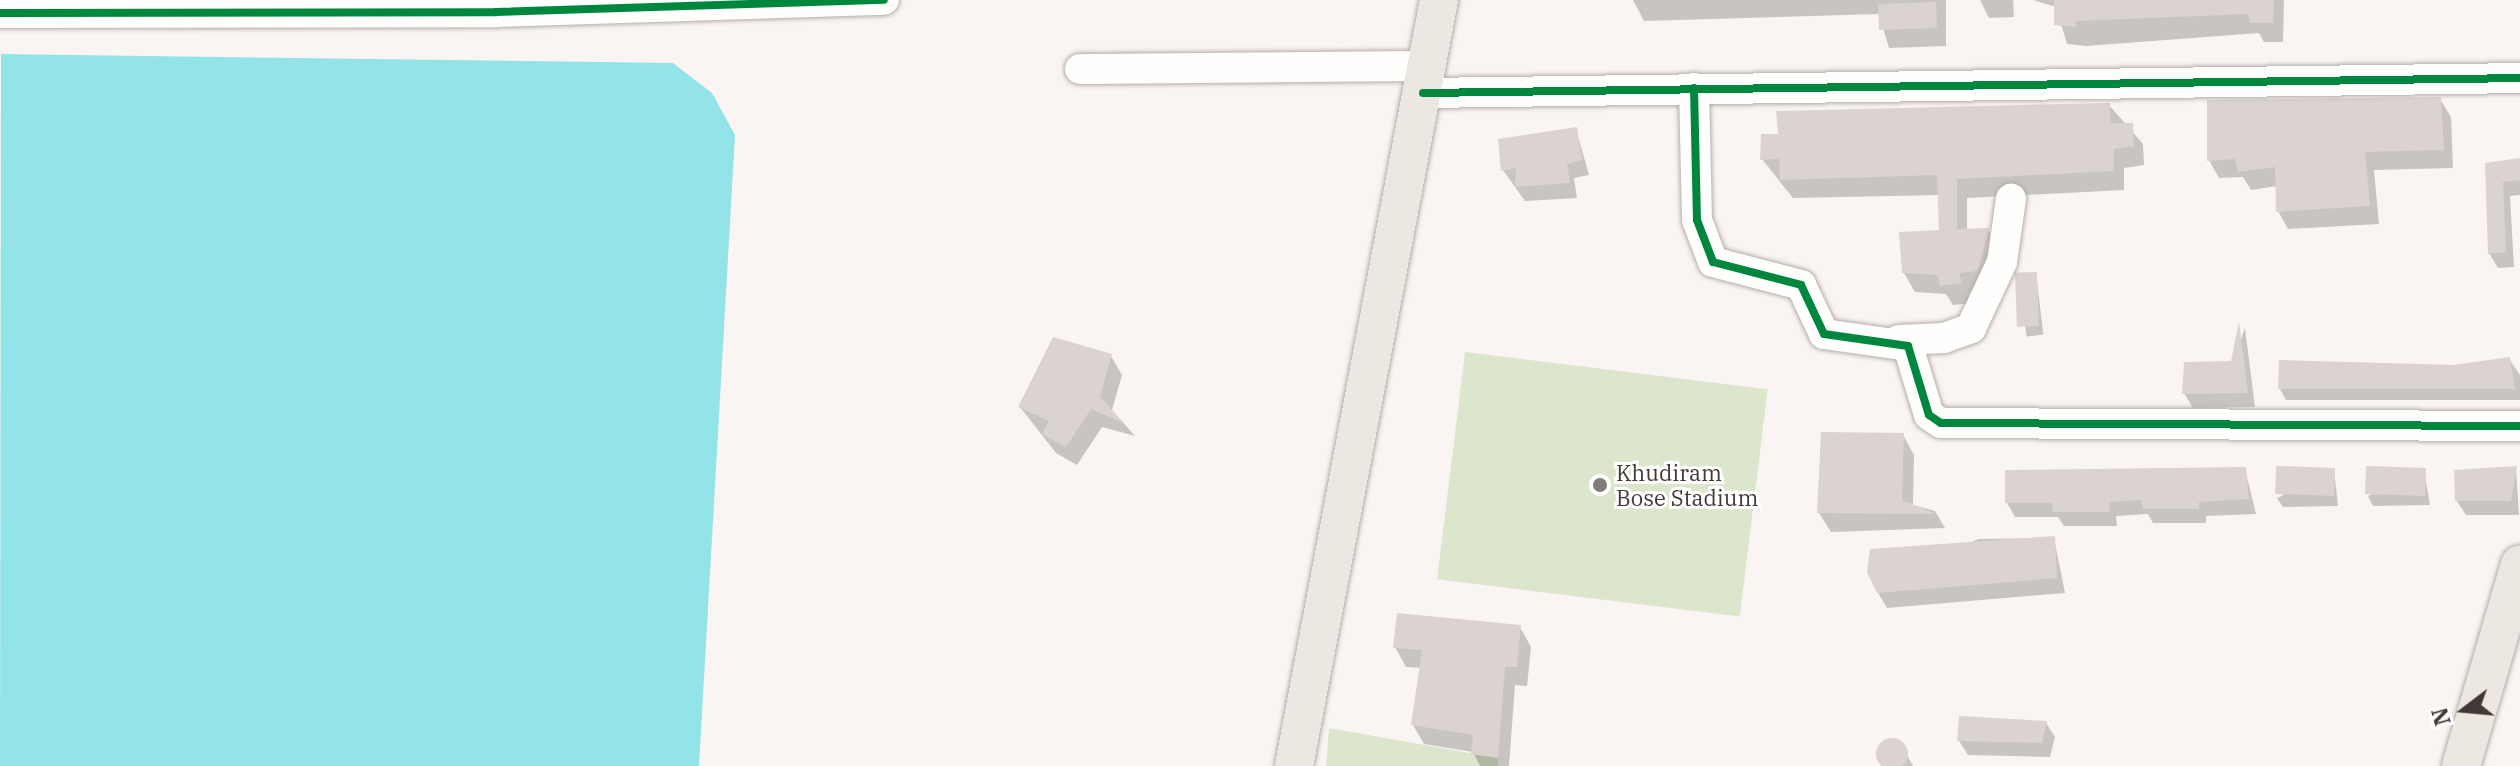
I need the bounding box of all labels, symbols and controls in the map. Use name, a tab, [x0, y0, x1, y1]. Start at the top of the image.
place label: Khudiram Bose Stadium	[1616, 459, 1758, 510]
marker: Khudiram Bose Stadium	[1591, 476, 1609, 494]
north arrow	[2424, 670, 2504, 750]
text: N	[2424, 704, 2457, 729]

